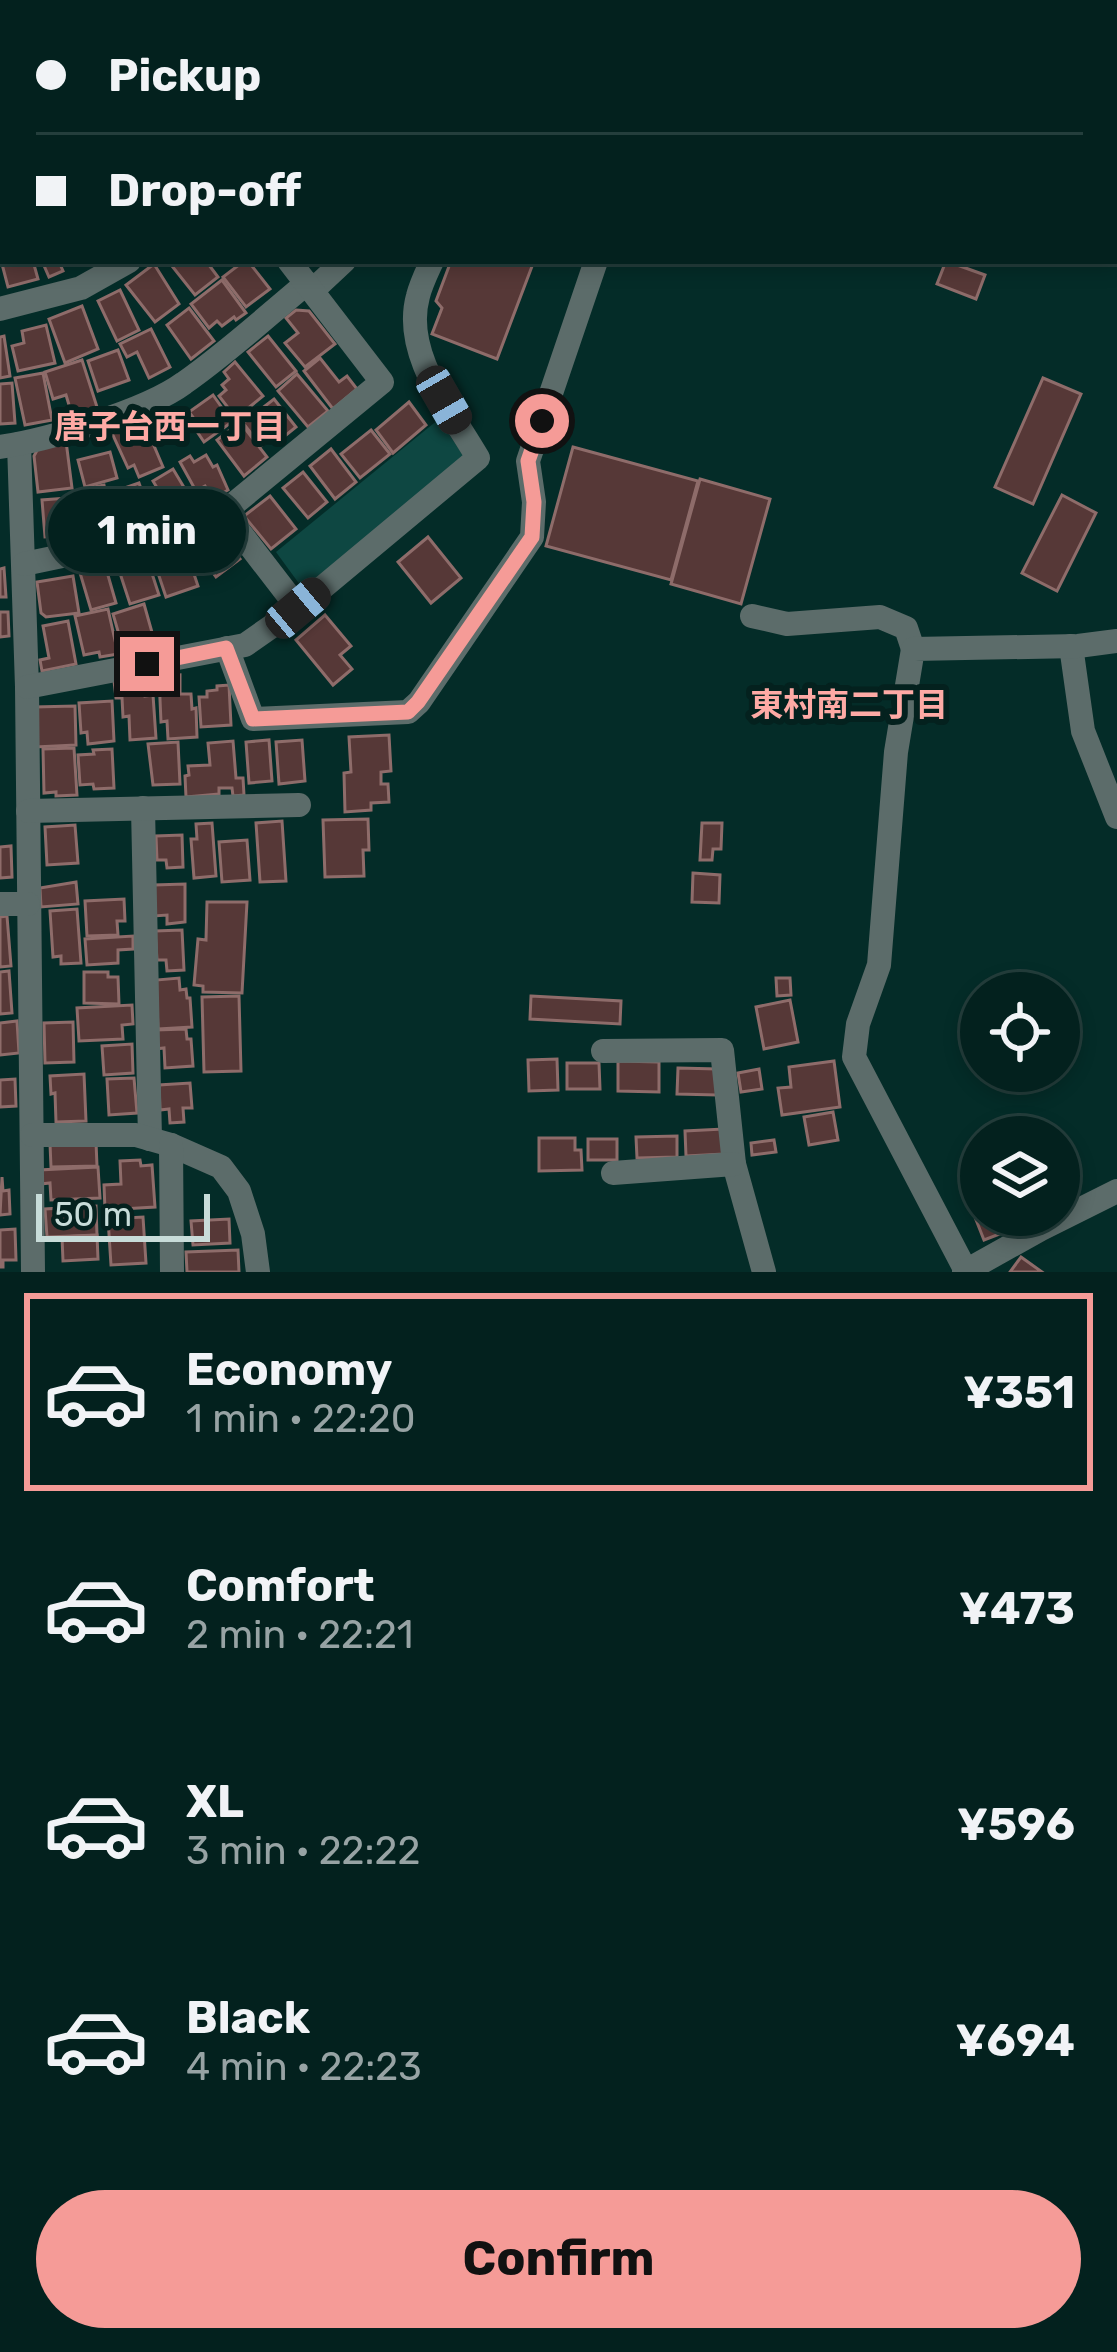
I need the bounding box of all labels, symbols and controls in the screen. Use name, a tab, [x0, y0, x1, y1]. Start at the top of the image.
text: Pickup	[108, 49, 261, 102]
text: Drop-off	[108, 164, 301, 217]
car	[410, 360, 478, 440]
route start	[515, 394, 569, 448]
district label: 唐子台西一丁目	[55, 407, 286, 446]
callout: 1 min	[48, 490, 246, 574]
text: 1 min	[97, 508, 197, 554]
car	[259, 571, 337, 645]
route end	[120, 637, 174, 691]
district label: 東村南二丁目	[750, 685, 948, 724]
map controls	[960, 972, 1080, 1236]
button: locate	[960, 972, 1080, 1092]
button: layers	[960, 1116, 1080, 1236]
scale bar	[36, 1188, 210, 1241]
text: 50 m	[54, 1195, 132, 1234]
icon: car	[42, 1338, 150, 1446]
text: Economy	[186, 1343, 392, 1396]
text: ¥351	[963, 1366, 1075, 1419]
text: 1 min · 22:20	[186, 1396, 415, 1442]
icon: car	[42, 1554, 150, 1662]
text: Comfort	[186, 1559, 375, 1612]
text: ¥473	[959, 1582, 1075, 1635]
text: 2 min · 22:21	[186, 1612, 414, 1658]
icon: car	[42, 1770, 150, 1878]
text: XL	[186, 1775, 244, 1828]
text: ¥596	[957, 1798, 1075, 1851]
text: 3 min · 22:22	[186, 1828, 420, 1874]
icon: car	[42, 1986, 150, 2094]
text: Black	[186, 1991, 310, 2044]
text: ¥694	[955, 2014, 1075, 2067]
text: 4 min · 22:23	[186, 2044, 422, 2090]
button: Confirm	[36, 2190, 1081, 2328]

